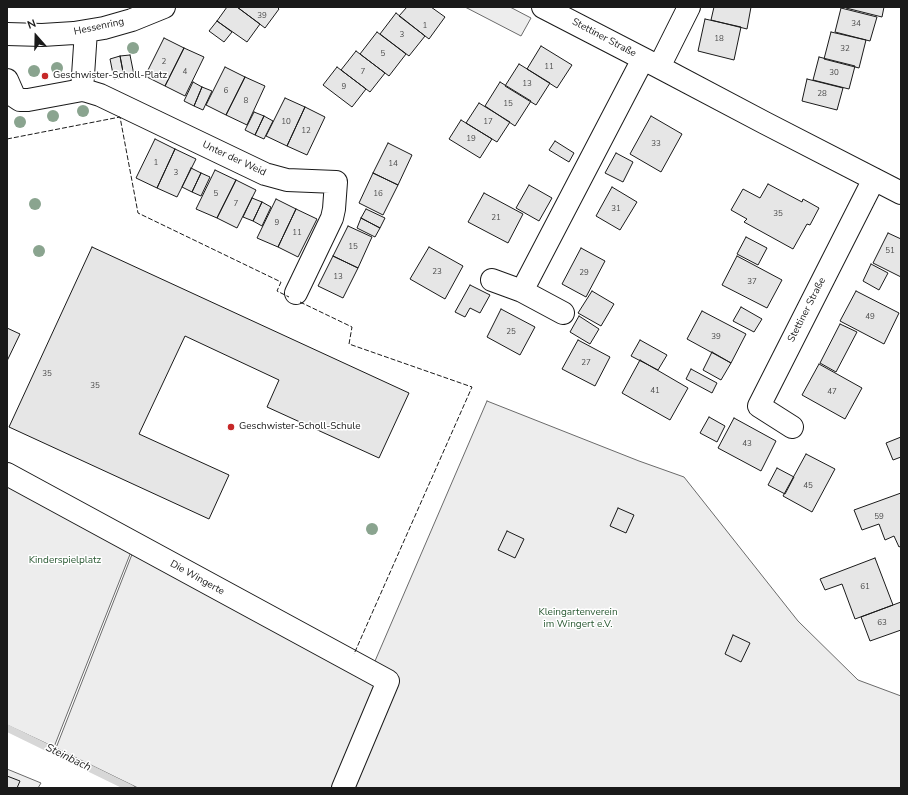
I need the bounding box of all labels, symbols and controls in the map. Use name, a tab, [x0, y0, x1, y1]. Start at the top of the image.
house number: 39	[257, 11, 267, 21]
north arrow	[16, 16, 56, 56]
text: N	[25, 16, 38, 33]
street label: Hessenring	[73, 16, 125, 38]
street label: Stettiner Straße	[570, 16, 638, 60]
house number: 34	[851, 19, 861, 29]
house number: 1	[423, 21, 427, 31]
house number: 3	[400, 30, 404, 40]
house number: 18	[714, 34, 724, 44]
house number: 32	[840, 44, 850, 54]
house number: 5	[381, 49, 385, 59]
house number: 2	[162, 57, 166, 67]
house number: 11	[544, 62, 554, 72]
house number: 4	[183, 67, 187, 77]
house number: 7	[361, 67, 365, 77]
house number: 30	[829, 68, 839, 78]
place label: Geschwister-Scholl-Platz	[53, 70, 167, 82]
marker: Geschwister-Scholl-Platz	[40, 71, 50, 81]
house number: 13	[522, 79, 532, 89]
house number: 9	[342, 82, 346, 92]
house number: 6	[224, 86, 228, 96]
house number: 28	[817, 89, 827, 99]
house number: 8	[244, 96, 248, 106]
house number: 15	[503, 99, 513, 109]
house number: 10	[281, 117, 291, 127]
house number: 17	[483, 117, 493, 127]
house number: 12	[301, 126, 311, 136]
house number: 19	[466, 134, 476, 144]
street label: Unter der Weid	[200, 139, 268, 179]
house number: 33	[651, 139, 661, 149]
house number: 1	[154, 158, 158, 168]
house number: 14	[388, 159, 398, 169]
house number: 3	[174, 168, 178, 178]
house number: 5	[214, 189, 218, 199]
house number: 16	[373, 189, 383, 199]
house number: 7	[234, 199, 238, 209]
house number: 31	[611, 204, 621, 214]
house number: 35	[773, 209, 783, 219]
house number: 21	[491, 213, 501, 223]
house number: 9	[275, 218, 279, 228]
house number: 11	[292, 228, 302, 238]
house number: 15	[348, 242, 358, 252]
house number: 51	[885, 246, 895, 256]
house number: 23	[432, 267, 442, 277]
house number: 29	[579, 268, 589, 278]
house number: 13	[333, 272, 343, 282]
street label: Stettiner Straße	[785, 276, 829, 344]
house number: 37	[747, 277, 757, 287]
house number: 49	[865, 312, 875, 322]
house number: 25	[506, 327, 516, 337]
house number: 39	[711, 332, 721, 342]
house number: 27	[581, 358, 591, 368]
house number: 35	[42, 369, 52, 379]
house number: 35	[90, 381, 100, 391]
house number: 41	[650, 386, 660, 396]
house number: 47	[827, 387, 837, 397]
place label: Geschwister-Scholl-Schule	[239, 421, 361, 433]
marker: Geschwister-Scholl-Schule	[226, 422, 236, 432]
house number: 43	[742, 439, 752, 449]
house number: 45	[803, 481, 813, 491]
house number: 59	[874, 512, 884, 522]
park label: Kinderspielplatz	[29, 555, 101, 567]
street label: Die Wingerte	[168, 558, 226, 598]
house number: 61	[860, 582, 870, 592]
park label: Kleingartenverein im Wingert e.V.	[538, 607, 618, 630]
house number: 63	[877, 618, 887, 628]
water label: Steinbach	[43, 741, 93, 775]

